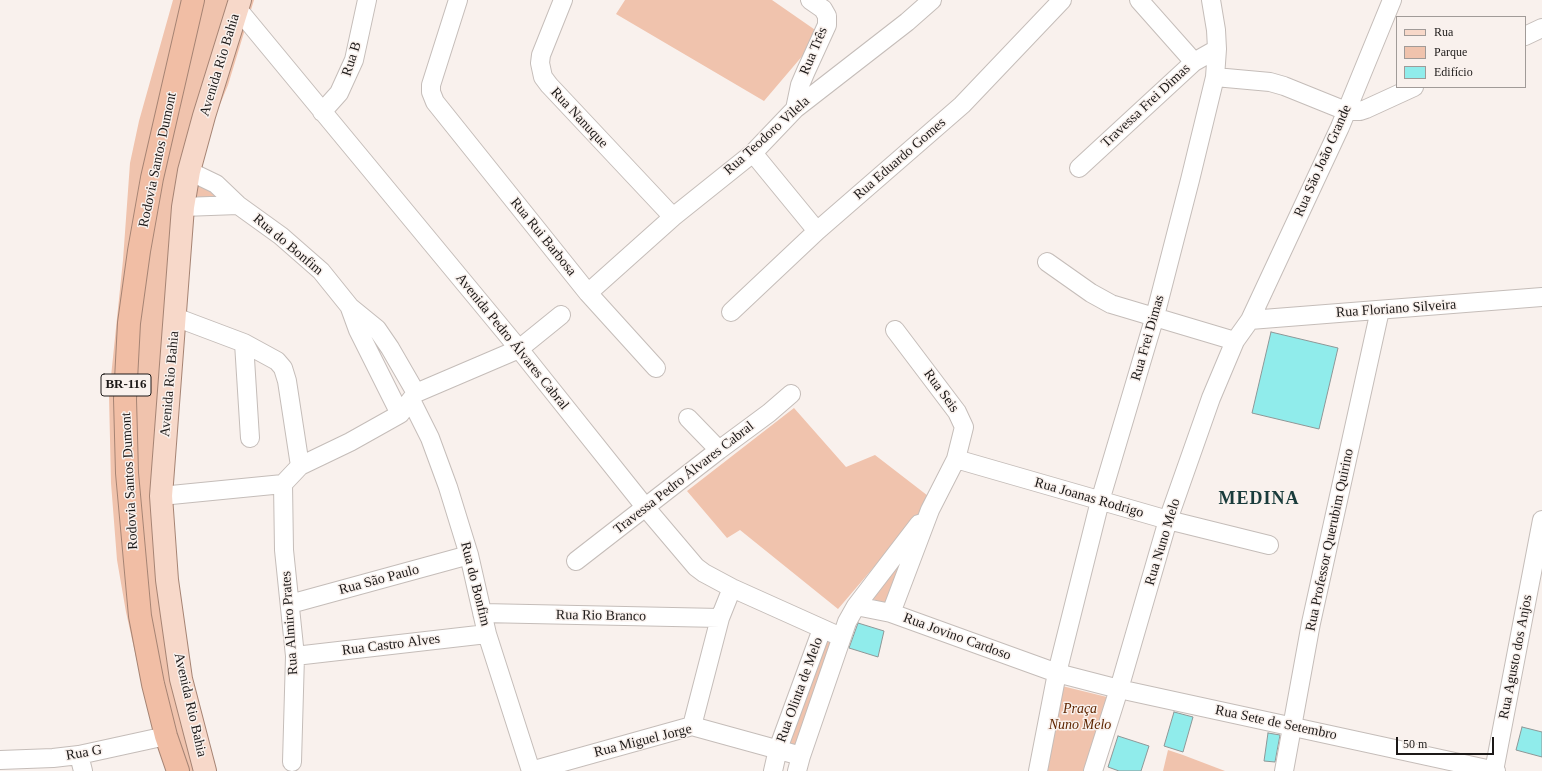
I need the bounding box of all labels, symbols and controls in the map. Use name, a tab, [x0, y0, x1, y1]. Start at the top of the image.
street label: Avenida Rio Bahia	[196, 12, 244, 118]
legend	[1396, 16, 1526, 88]
street label: Rua Três	[796, 25, 832, 77]
text: Rua	[1434, 25, 1453, 39]
street label: Rua B	[339, 40, 365, 78]
text: Parque	[1434, 45, 1467, 59]
street label: Travessa Frei Dimas	[1098, 61, 1194, 151]
text: Edifício	[1434, 65, 1473, 79]
street label: Rua Nanuque	[547, 84, 611, 152]
street label: Rodovia Santos Dumont	[135, 91, 181, 229]
street label: Rua Teodoro Vilela	[721, 93, 813, 179]
street label: Rua São João Grande	[1291, 102, 1355, 220]
street label: Rua Eduardo Gomes	[850, 114, 950, 204]
street label: Rua Rui Barbosa	[506, 195, 580, 279]
street label: Rua do Bonfim	[250, 211, 326, 279]
street label: Avenida Pedro Álvares Cabral	[452, 270, 572, 414]
street label: Rua Frei Dimas	[1128, 293, 1168, 383]
street label: Rua Floriano Silveira	[1335, 296, 1457, 322]
street label: Avenida Rio Bahia	[157, 330, 183, 438]
street label: Rua Seis	[920, 366, 962, 416]
road number: BR-116	[101, 374, 151, 396]
street label: Rodovia Santos Dumont	[118, 412, 142, 550]
street label: Travessa Pedro Álvares Cabral	[611, 418, 757, 538]
street label: Rua Professor Querubim Quirino	[1302, 447, 1358, 633]
street label: Rua Joanas Rodrigo	[1032, 474, 1146, 522]
district label: MEDINA	[1219, 488, 1299, 510]
street label: Rua Nuno Melo	[1142, 496, 1184, 588]
street label: Rua do Bonfim	[456, 540, 494, 628]
street label: Rua São Paulo	[337, 561, 421, 599]
street label: Rua Almiro Prates	[278, 570, 302, 676]
street label: Rua Agusto dos Anjos	[1496, 593, 1536, 721]
street label: Rua Rio Branco	[556, 607, 646, 625]
street label: Rua Jovino Cardoso	[901, 610, 1013, 664]
street label: Rua Castro Alves	[341, 631, 441, 659]
street label: Rua Olinta de Melo	[773, 635, 827, 745]
street label: Avenida Rio Bahia	[170, 651, 210, 759]
park label: Praça Nuno Melo	[1049, 701, 1111, 734]
street label: Rua Sete de Setembro	[1214, 702, 1338, 744]
street label: Rua Miguel Jorge	[592, 721, 694, 761]
scale bar	[1398, 729, 1496, 755]
text: 50 m	[1403, 737, 1427, 751]
street label: Rua G	[65, 742, 103, 764]

